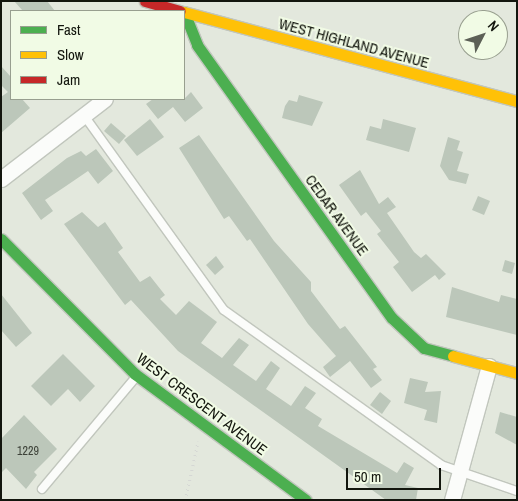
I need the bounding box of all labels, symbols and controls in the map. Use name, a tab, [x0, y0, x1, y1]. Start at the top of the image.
legend	[10, 10, 185, 100]
north arrow	[458, 10, 508, 60]
street label: WEST HIGHLAND AVENUE	[277, 14, 431, 72]
text: N	[484, 17, 503, 35]
text: Fast	[57, 19, 80, 40]
text: Slow	[57, 44, 84, 65]
text: Jam	[57, 69, 80, 90]
street label: CEDAR AVENUE	[301, 171, 373, 259]
street label: WEST CRESCENT AVENUE	[133, 349, 271, 459]
house number: 1229	[17, 445, 39, 459]
scale bar	[348, 458, 443, 490]
text: 50 m	[354, 466, 381, 487]

